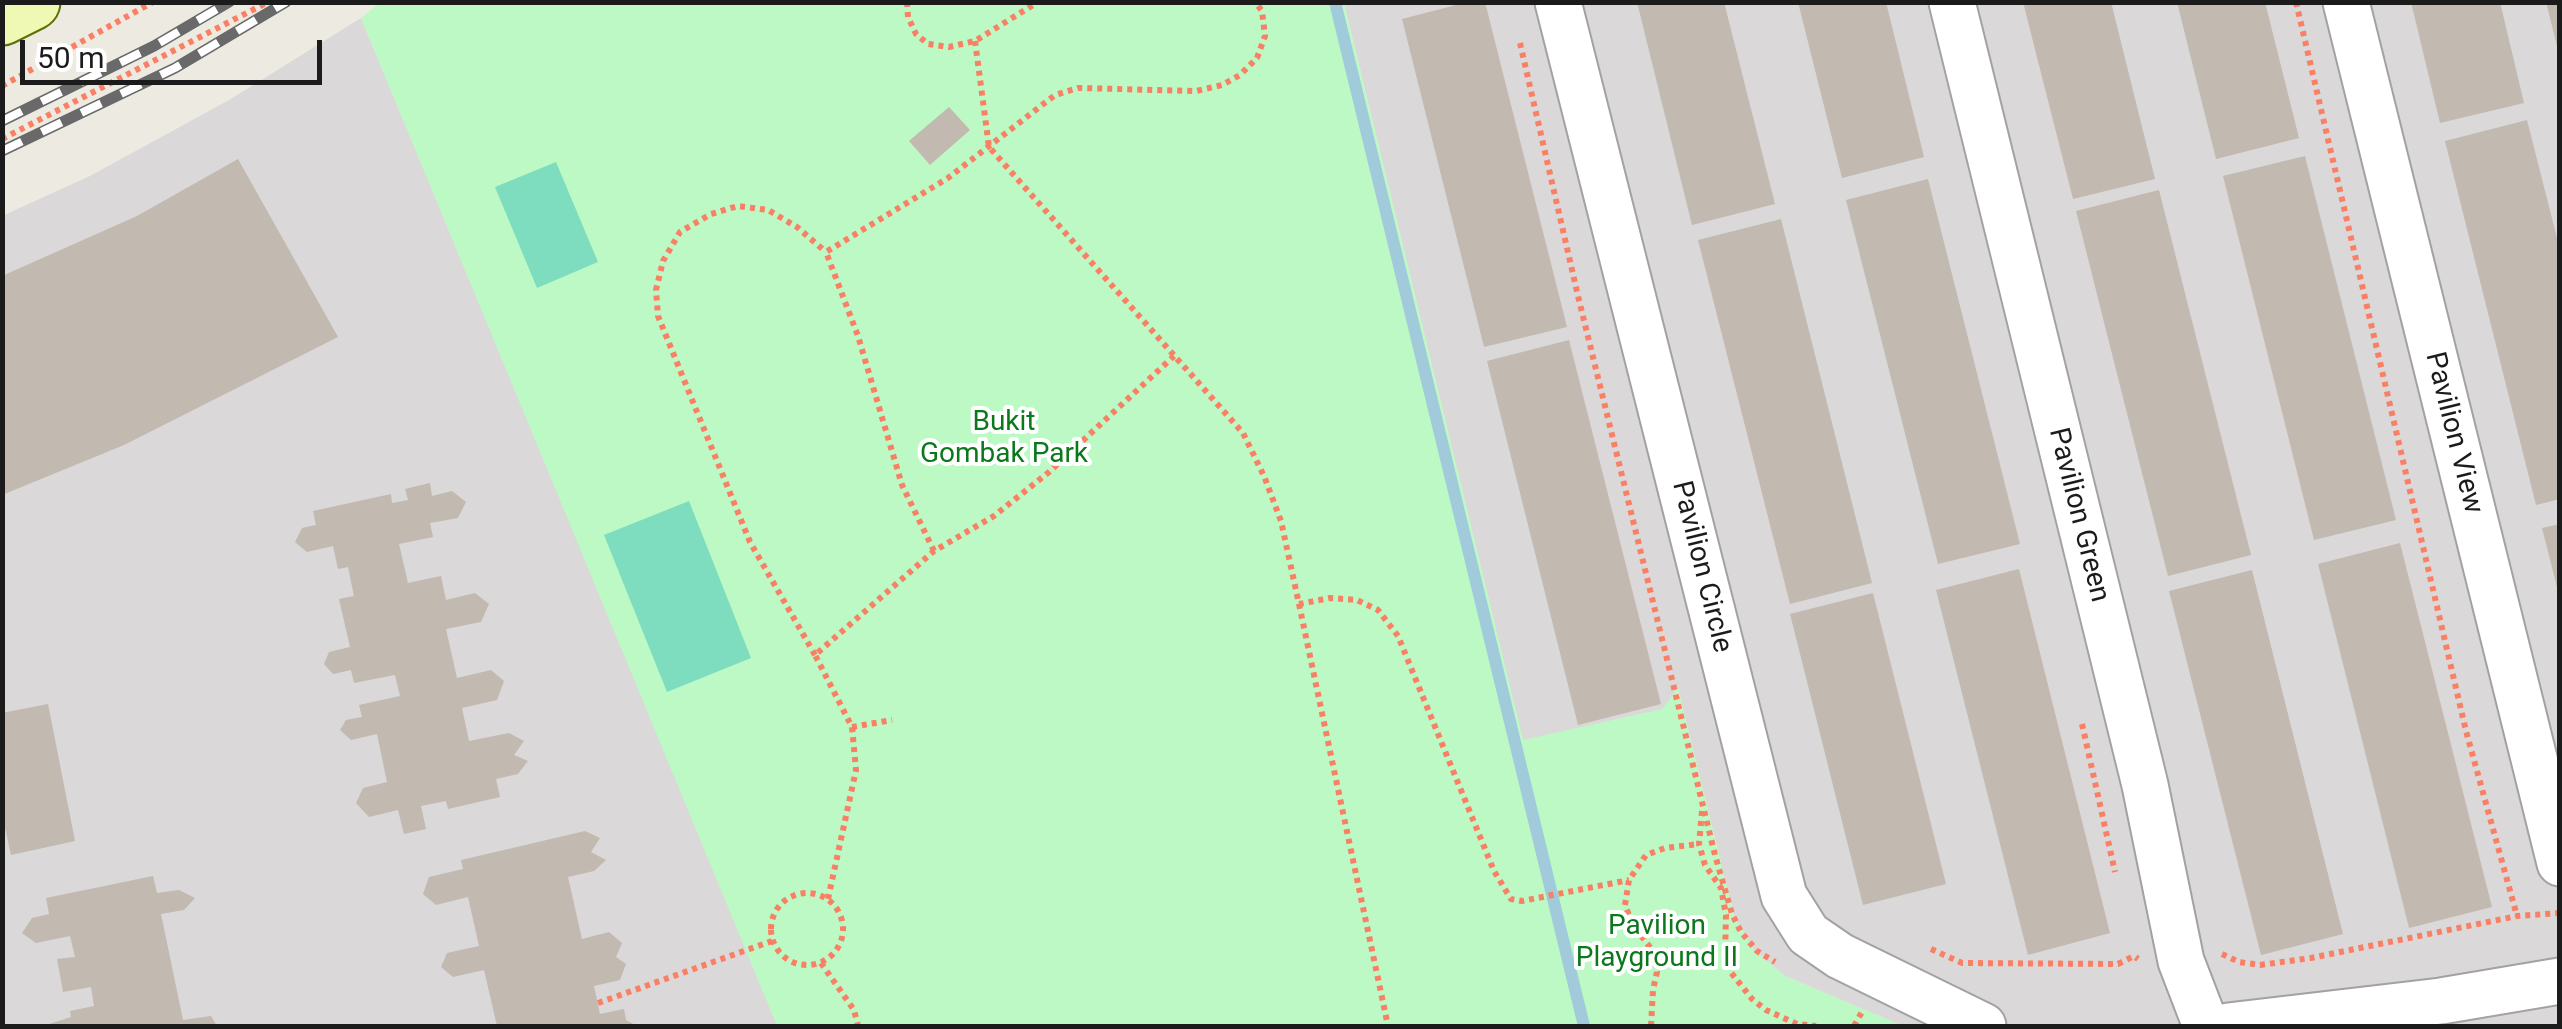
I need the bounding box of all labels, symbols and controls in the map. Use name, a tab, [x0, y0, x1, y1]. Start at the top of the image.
scale bar	[25, 20, 328, 82]
text: 50 m	[37, 40, 104, 75]
street label: Pavilion View	[2417, 349, 2489, 517]
park label: Bukit Gombak Park	[920, 406, 1088, 472]
street label: Pavilion Green	[2040, 424, 2116, 606]
street label: Pavilion Circle	[1663, 478, 1739, 656]
park label: Pavilion Playground II	[1576, 910, 1738, 976]

